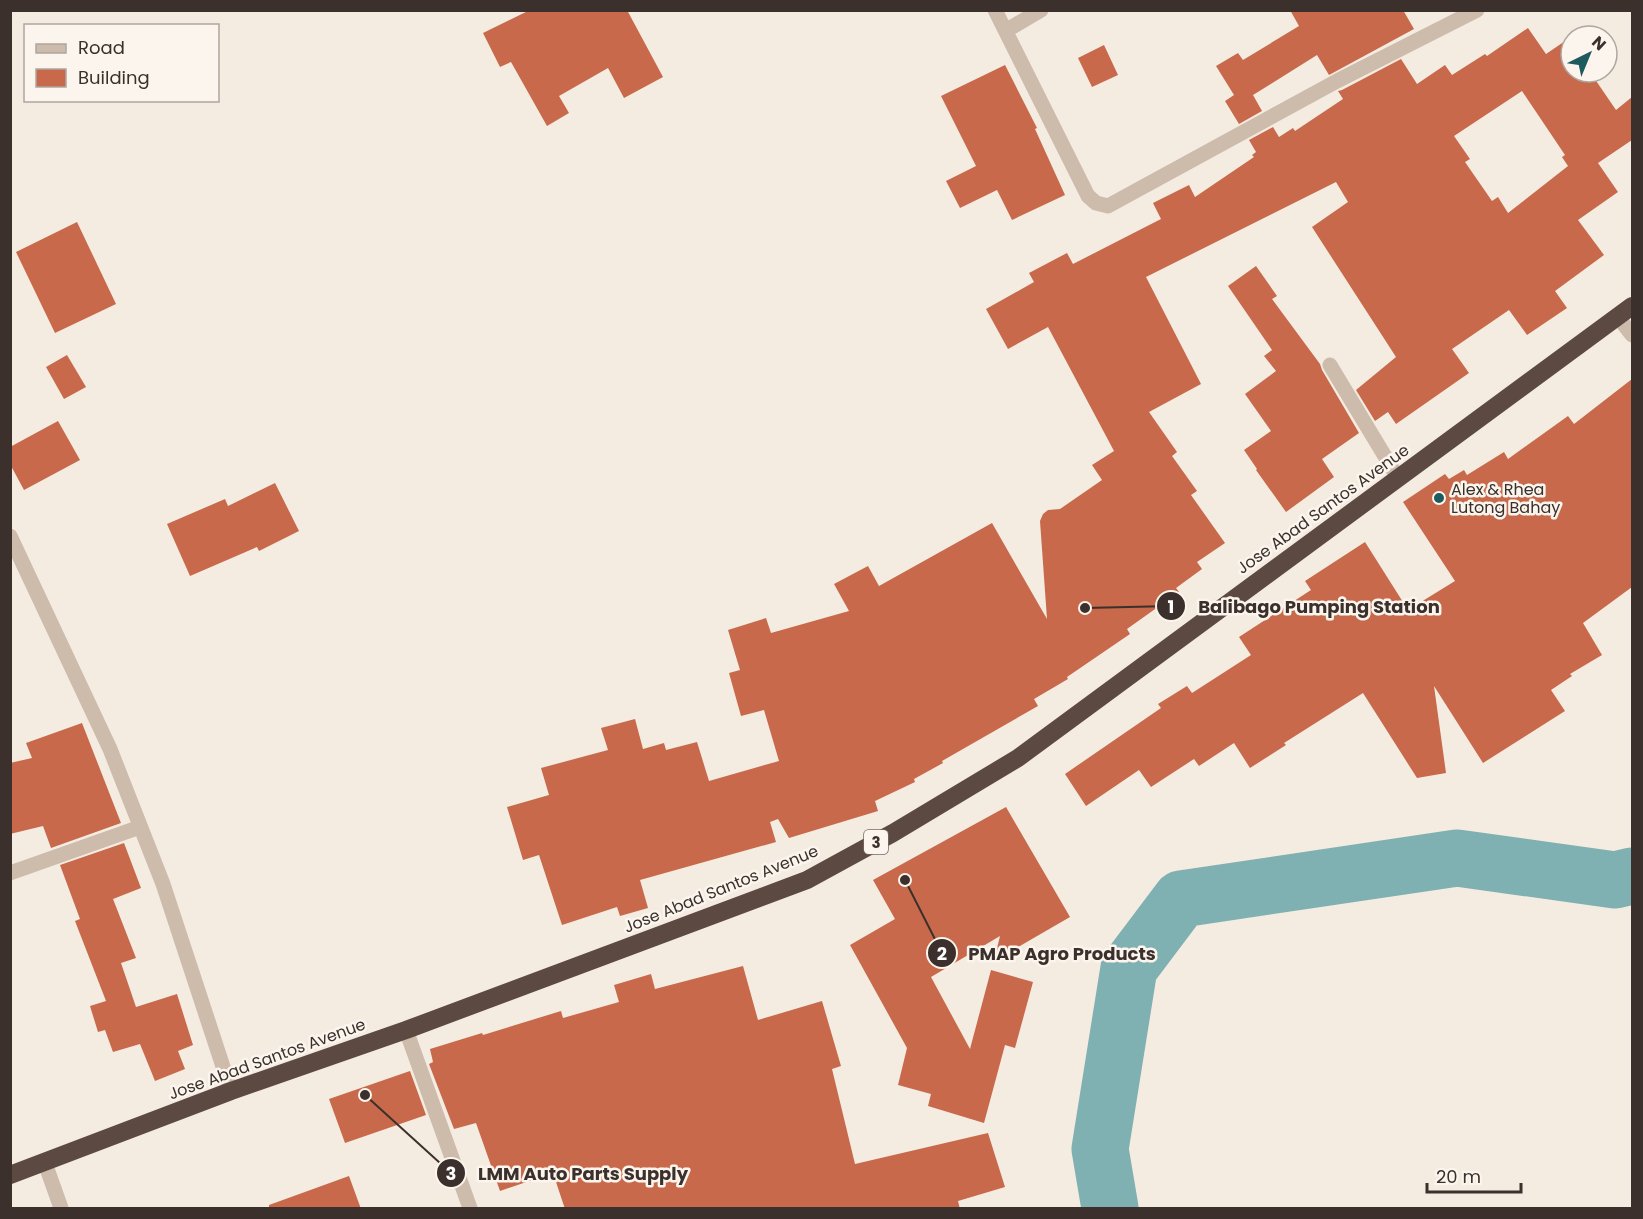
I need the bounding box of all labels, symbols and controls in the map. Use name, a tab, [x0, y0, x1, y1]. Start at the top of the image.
legend	[24, 24, 219, 102]
north arrow	[1559, 24, 1619, 84]
text: N	[1587, 31, 1611, 56]
text: Road	[78, 35, 125, 60]
text: Building	[78, 65, 150, 90]
street label: Jose Abad Santos Avenue	[1232, 439, 1414, 579]
place label: Alex & Rhea Lutong Bahay	[1451, 478, 1560, 519]
marker: Alex & Rhea Lutong Bahay	[1432, 491, 1446, 505]
callout: Balibago Pumping Station	[1156, 588, 1452, 624]
text: 1	[1168, 594, 1174, 619]
text: Balibago Pumping Station	[1198, 594, 1440, 619]
road number: 3	[864, 830, 888, 854]
street label: Jose Abad Santos Avenue	[620, 839, 822, 939]
callout: PMAP Agro Products	[927, 935, 1168, 971]
text: 2	[937, 941, 947, 966]
text: PMAP Agro Products	[968, 941, 1156, 966]
street label: Jose Abad Santos Avenue	[165, 1013, 369, 1105]
callout: LMM Auto Parts Supply	[436, 1155, 700, 1191]
scale bar	[1427, 1156, 1522, 1194]
text: 3	[446, 1161, 456, 1186]
text: LMM Auto Parts Supply	[478, 1161, 689, 1186]
text: 20 m	[1436, 1164, 1481, 1189]

